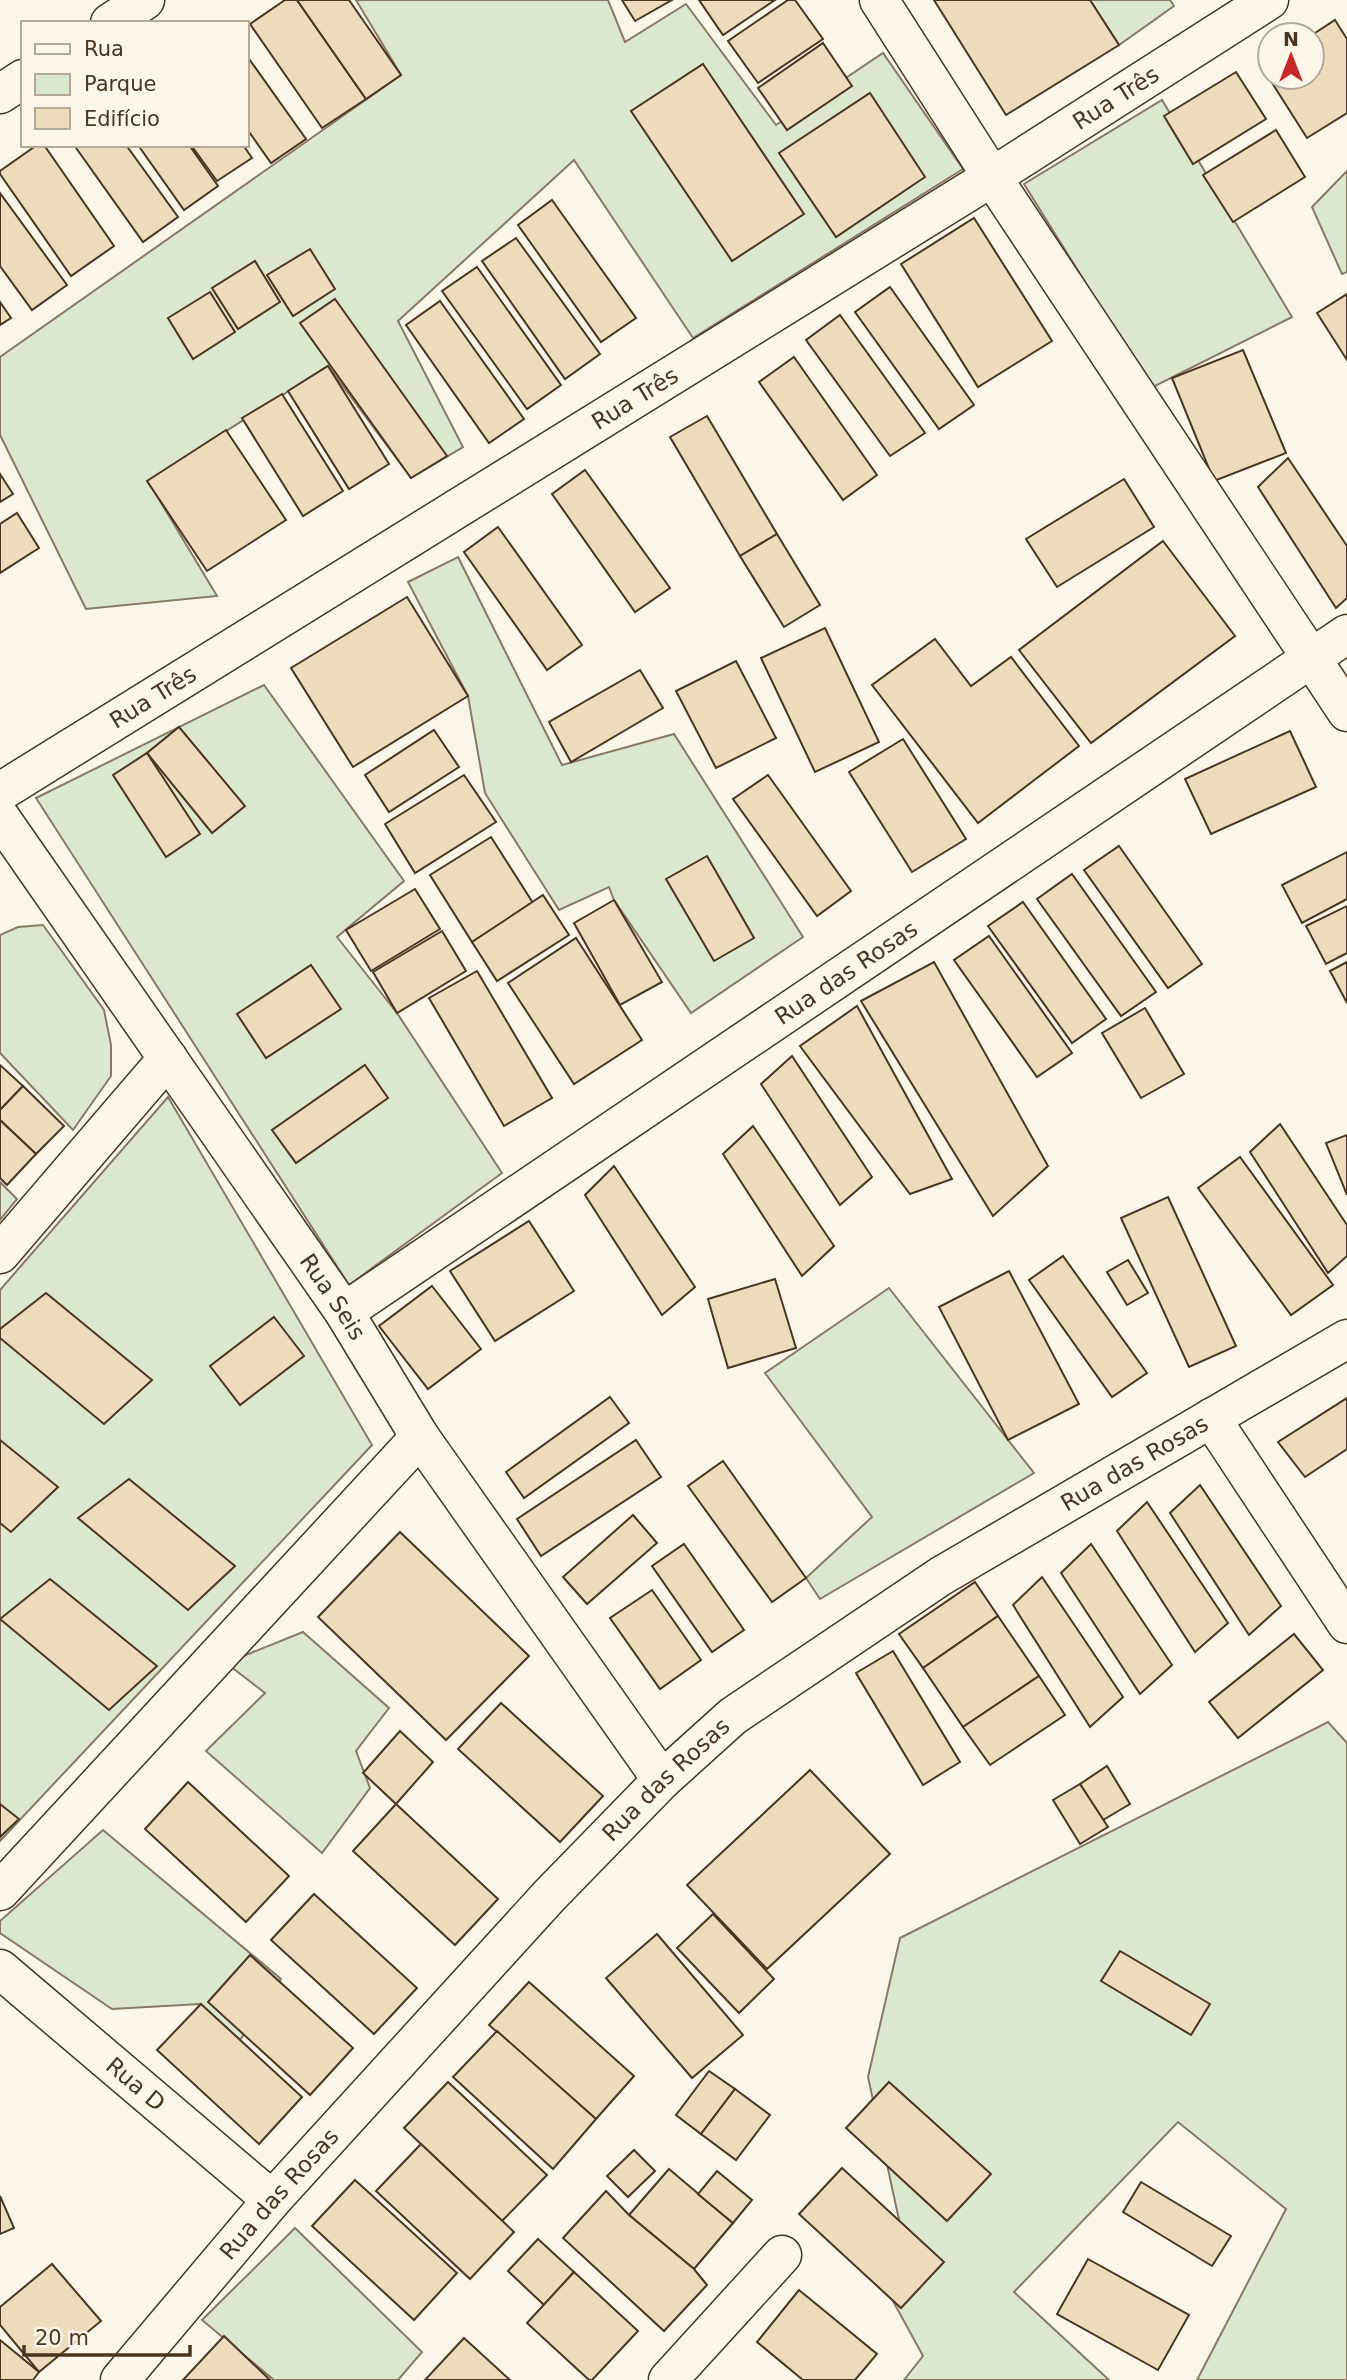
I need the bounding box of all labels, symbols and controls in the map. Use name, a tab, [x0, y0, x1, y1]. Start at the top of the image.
legend	[21, 21, 248, 147]
north arrow	[1256, 21, 1326, 91]
text: N	[1283, 28, 1299, 50]
text: Rua	[84, 37, 124, 61]
street label: Rua Três	[1068, 61, 1163, 135]
text: Parque	[84, 72, 156, 96]
text: Edifício	[84, 107, 160, 131]
street label: Rua Três	[587, 362, 683, 435]
street label: Rua Três	[105, 661, 201, 734]
street label: Rua das Rosas	[770, 915, 922, 1030]
street label: Rua Seis	[295, 1249, 371, 1345]
street label: Rua das Rosas	[1056, 1410, 1213, 1516]
street label: Rua das Rosas	[597, 1713, 735, 1846]
street label: Rua D	[101, 2052, 170, 2116]
street label: Rua das Rosas	[215, 2123, 344, 2265]
scale bar	[24, 2314, 191, 2358]
text: 20 m	[35, 2326, 89, 2350]

